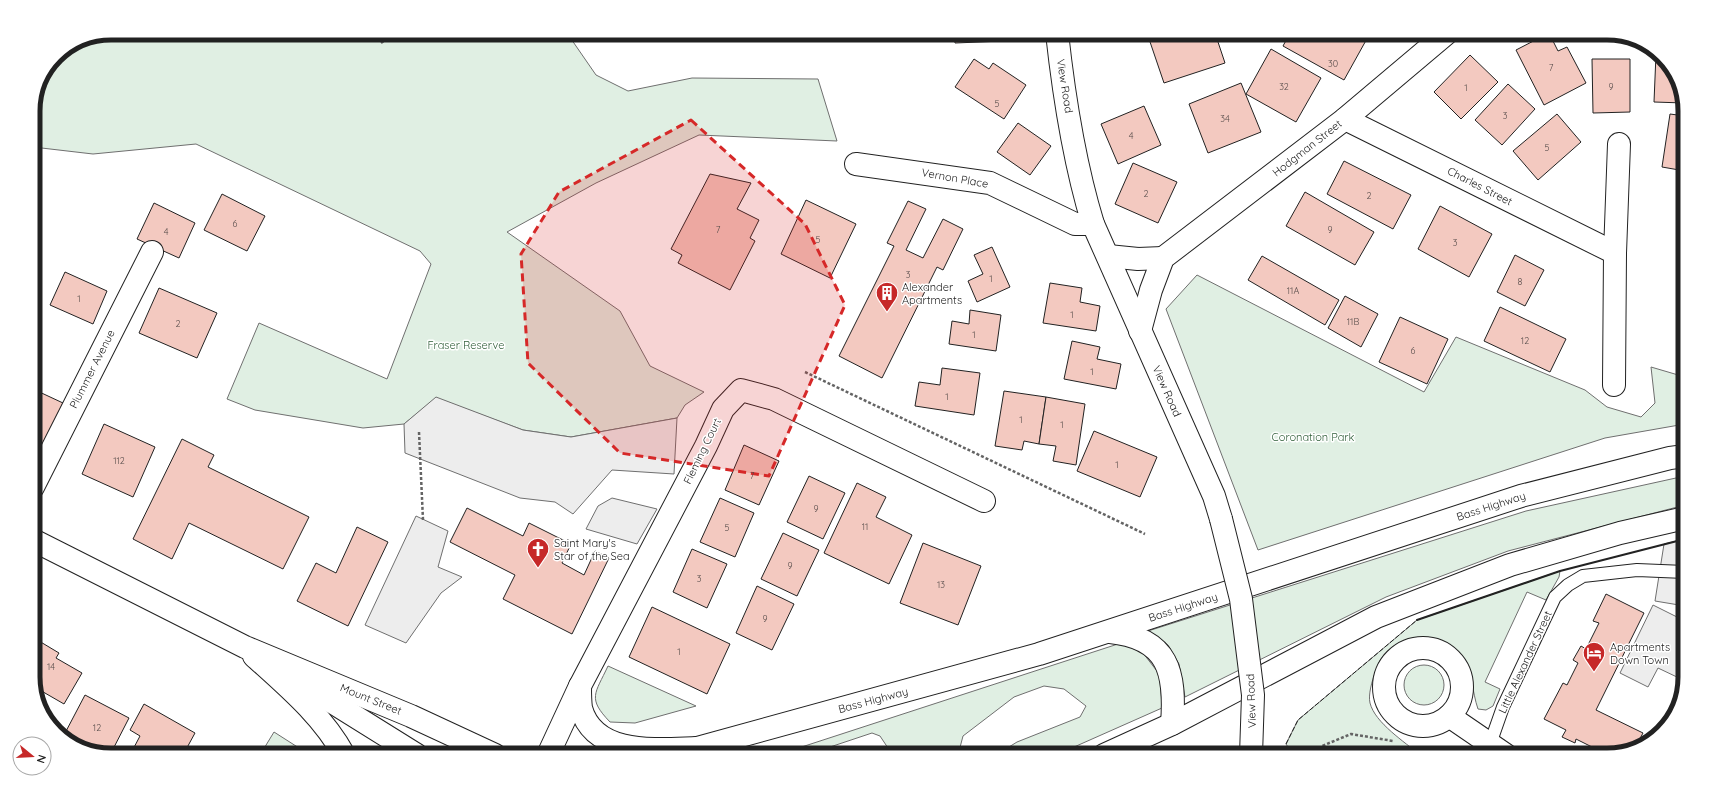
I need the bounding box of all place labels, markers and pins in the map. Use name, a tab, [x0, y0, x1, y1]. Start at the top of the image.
building icon: Alexander Apartments	[874, 280, 900, 313]
place label: Alexander Apartments	[902, 280, 962, 307]
church icon: Saint Mary's Star of the Sea	[525, 536, 551, 569]
place label: Saint Mary's Star of the Sea	[554, 536, 630, 563]
hotel icon: Apartments Down Town	[1581, 640, 1607, 673]
place label: Apartments Down Town	[1610, 640, 1670, 667]

